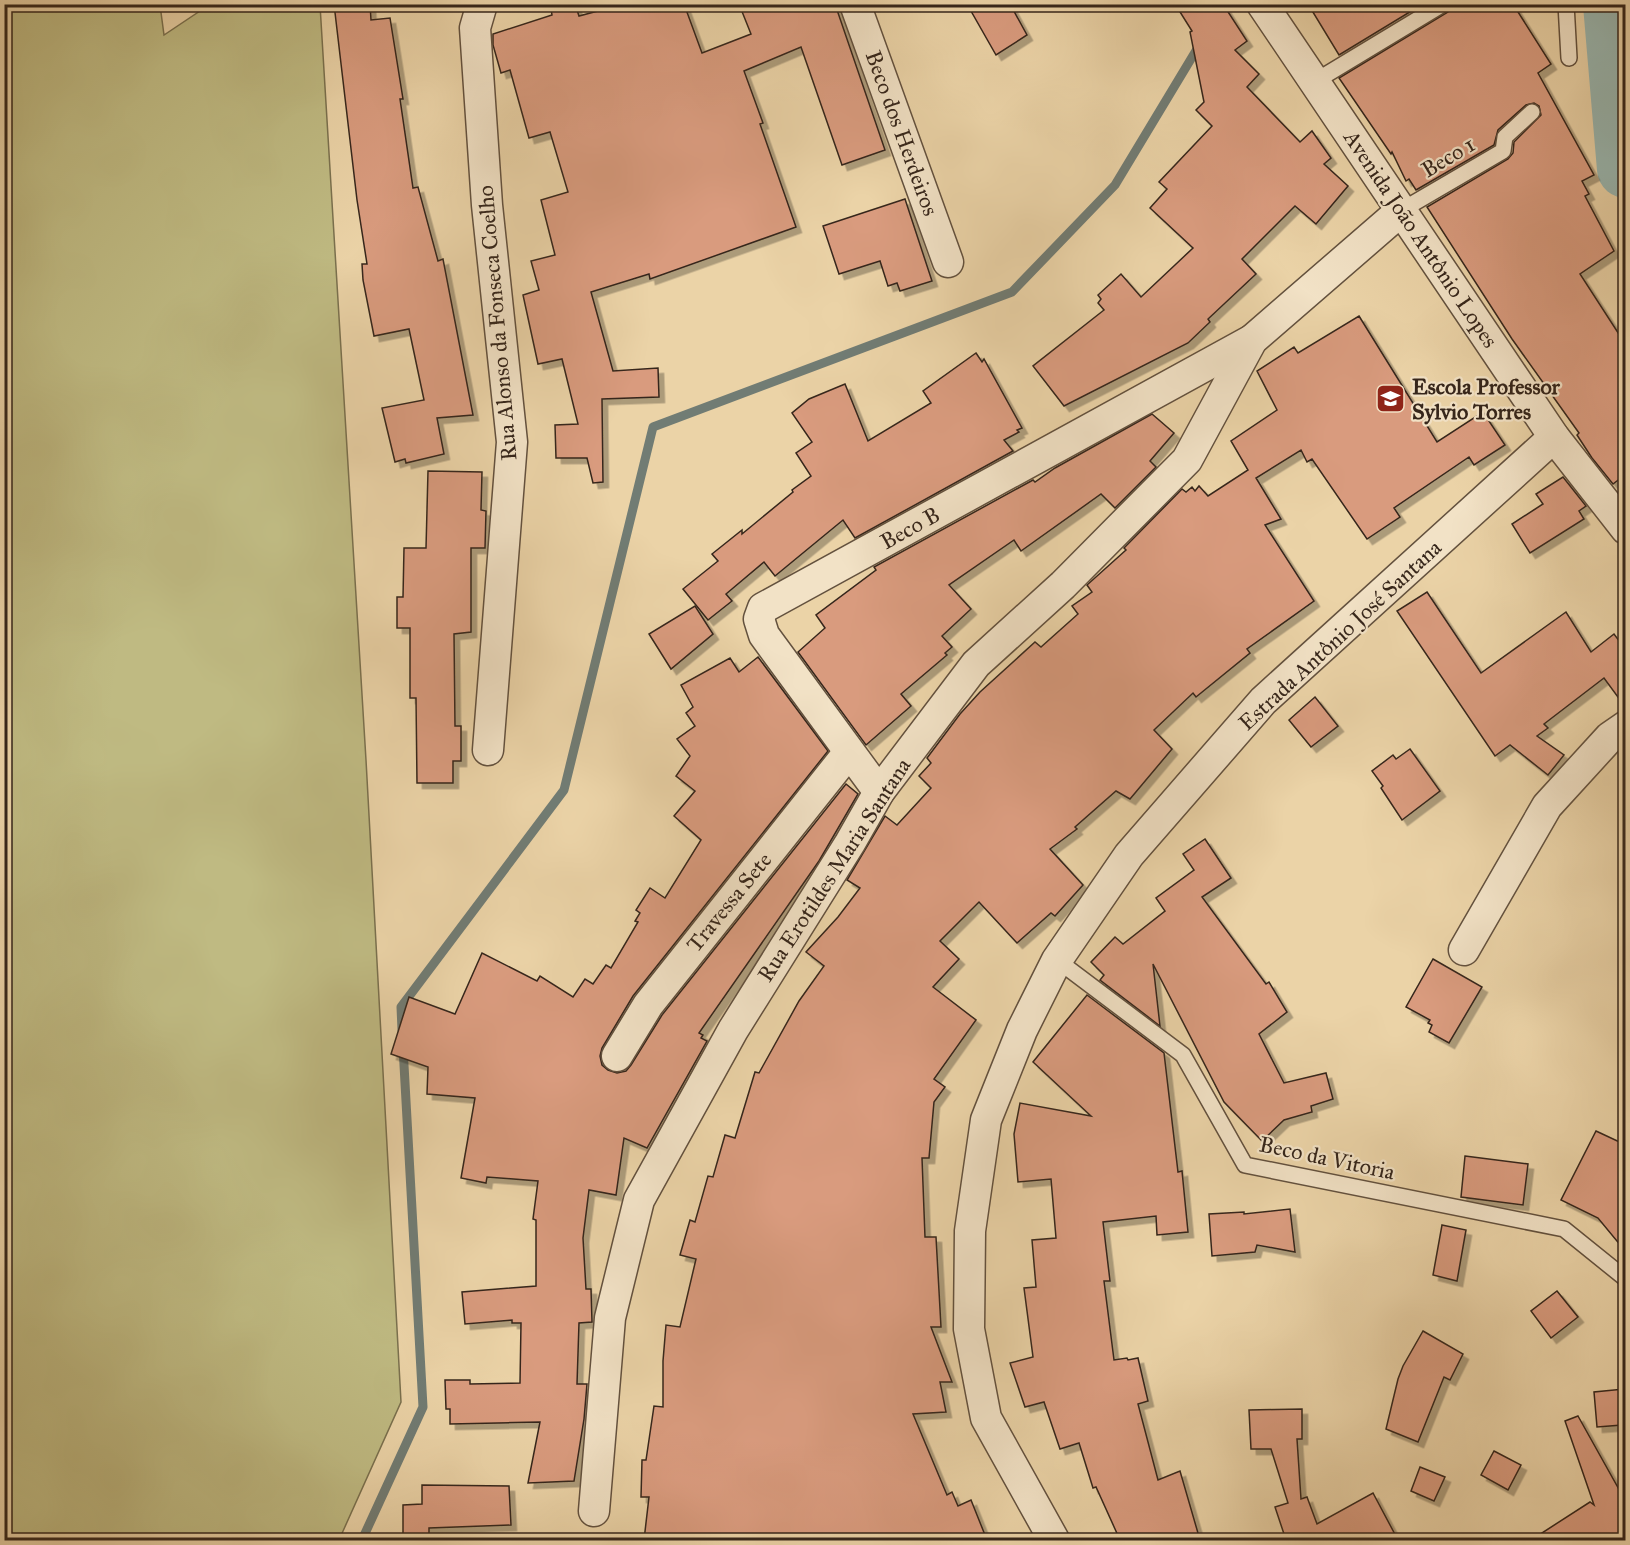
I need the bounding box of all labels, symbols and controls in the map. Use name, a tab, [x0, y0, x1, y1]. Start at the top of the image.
street label: Beco dos Herdeiros	[860, 47, 944, 219]
street label: Avenida João Antônio Lopes	[1338, 124, 1504, 353]
street label: Beco 1	[1416, 131, 1480, 183]
street label: Rua Alonso da Fonseca Coelho	[472, 184, 522, 462]
place label: Escola Professor Sylvio Torres	[1412, 373, 1561, 425]
school or university icon: Escola Professor Sylvio Torres	[1375, 383, 1407, 415]
street label: Beco B	[876, 501, 944, 555]
street label: Estrada Antônio José Santana	[1233, 533, 1447, 736]
street label: Rua Erotildes Maria Santana	[752, 753, 917, 987]
street label: Travessa Sete	[681, 847, 777, 957]
street label: Beco da Vitoria	[1257, 1130, 1398, 1186]

